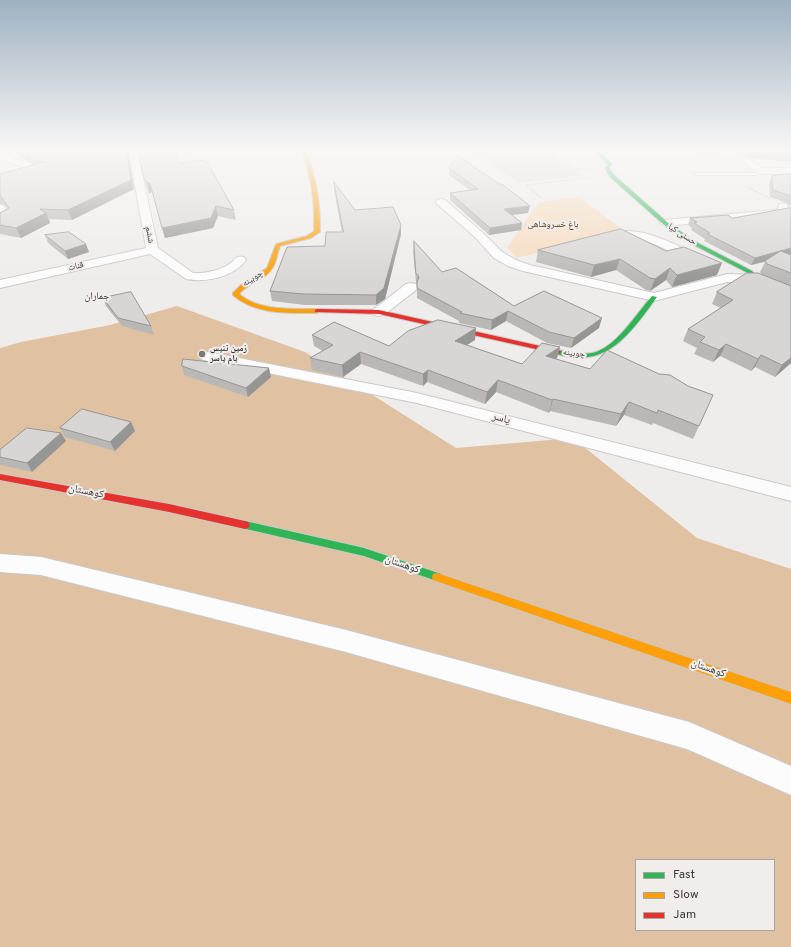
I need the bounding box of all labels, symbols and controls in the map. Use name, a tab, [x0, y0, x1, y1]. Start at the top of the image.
park label: باغ خسروشاهی	[528, 220, 578, 230]
street label: حسنی کیا	[666, 222, 698, 248]
street label: ششم	[142, 226, 156, 244]
street label: قنات	[67, 260, 85, 274]
street label: چوبینه	[241, 268, 265, 290]
district label: جماران	[84, 291, 110, 303]
place label: زمین تنیس بام یاسر	[210, 344, 247, 365]
street label: چوبینه	[562, 347, 586, 361]
marker: زمین تنیس بام یاسر	[197, 349, 207, 359]
street label: یاسر	[491, 410, 511, 428]
street label: کوهستان	[67, 482, 105, 502]
street label: کوهستان	[383, 553, 421, 577]
street label: کوهستان	[689, 657, 727, 681]
legend	[635, 859, 775, 931]
text: Fast	[673, 867, 695, 883]
text: Slow	[673, 887, 699, 903]
text: Jam	[673, 907, 696, 923]

